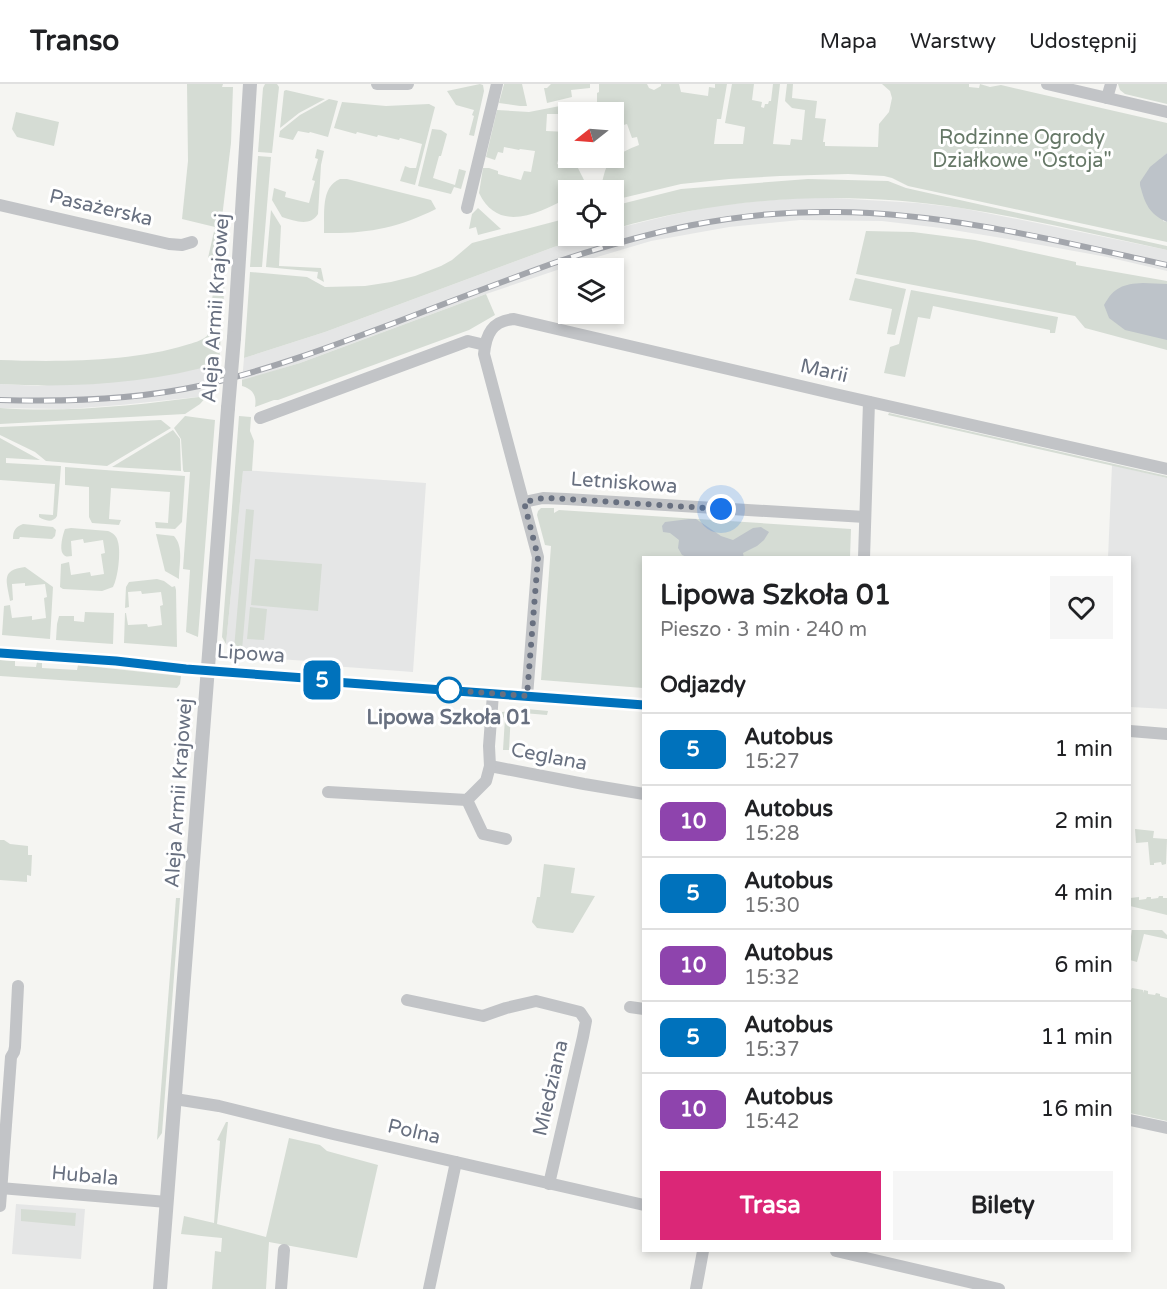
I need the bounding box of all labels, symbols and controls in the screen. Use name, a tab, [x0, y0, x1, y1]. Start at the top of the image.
text: Transo	[30, 24, 119, 58]
text: Mapa	[820, 29, 877, 54]
text: Warstwy	[910, 29, 996, 54]
text: Udostępnij	[1029, 29, 1137, 54]
north arrow	[558, 102, 624, 168]
map controls	[558, 102, 624, 324]
park label: Rodzinne Ogrody Działkowe "Ostoja"	[932, 126, 1112, 173]
button: locate	[558, 180, 624, 246]
street label: Pasażerska	[47, 184, 155, 232]
street label: Aleja Armii Krajowej	[197, 212, 235, 404]
button: layers	[558, 258, 624, 324]
street label: Marii	[798, 354, 850, 388]
street label: Letniskowa	[570, 467, 678, 499]
your location	[706, 494, 736, 524]
button: heart	[1050, 576, 1113, 639]
text: Lipowa Szkoła 01	[660, 578, 891, 612]
text: Pieszo · 3 min · 240 m	[660, 618, 867, 642]
street label: Lipowa	[216, 640, 286, 668]
line badge: 5	[302, 660, 342, 700]
text: 5	[315, 668, 329, 693]
text: Odjazdy	[660, 672, 746, 698]
marker: Lipowa Szkoła 01	[436, 677, 462, 703]
street label: Aleja Armii Krajowej	[160, 697, 198, 889]
place label: Lipowa Szkoła 01	[366, 706, 532, 730]
text: Autobus	[744, 724, 833, 750]
text: 1 min	[1054, 736, 1113, 762]
text: 5	[686, 737, 700, 762]
street label: Ceglana	[509, 738, 589, 776]
text: 15:27	[744, 750, 799, 774]
text: Autobus	[744, 796, 833, 822]
text: 2 min	[1054, 808, 1113, 834]
text: 10	[680, 809, 706, 834]
text: 15:28	[744, 822, 799, 846]
text: Autobus	[744, 868, 833, 894]
text: 4 min	[1054, 880, 1113, 906]
text: 5	[686, 881, 700, 906]
text: 15:30	[744, 894, 799, 918]
text: Autobus	[744, 940, 833, 966]
text: 6 min	[1054, 952, 1113, 978]
text: 10	[680, 953, 706, 978]
text: 15:32	[744, 966, 799, 990]
text: Autobus	[744, 1012, 833, 1038]
text: 11 min	[1041, 1024, 1113, 1050]
text: 5	[686, 1025, 700, 1050]
street label: Miedziana	[528, 1038, 574, 1138]
text: 15:37	[744, 1038, 799, 1062]
text: Autobus	[744, 1084, 833, 1110]
text: 16 min	[1041, 1096, 1113, 1122]
text: 10	[680, 1097, 706, 1122]
text: 15:42	[744, 1110, 799, 1134]
street label: Polna	[385, 1114, 443, 1150]
street label: Hubala	[51, 1161, 119, 1191]
button: Trasa	[660, 1171, 881, 1240]
button: Bilety	[893, 1171, 1113, 1240]

